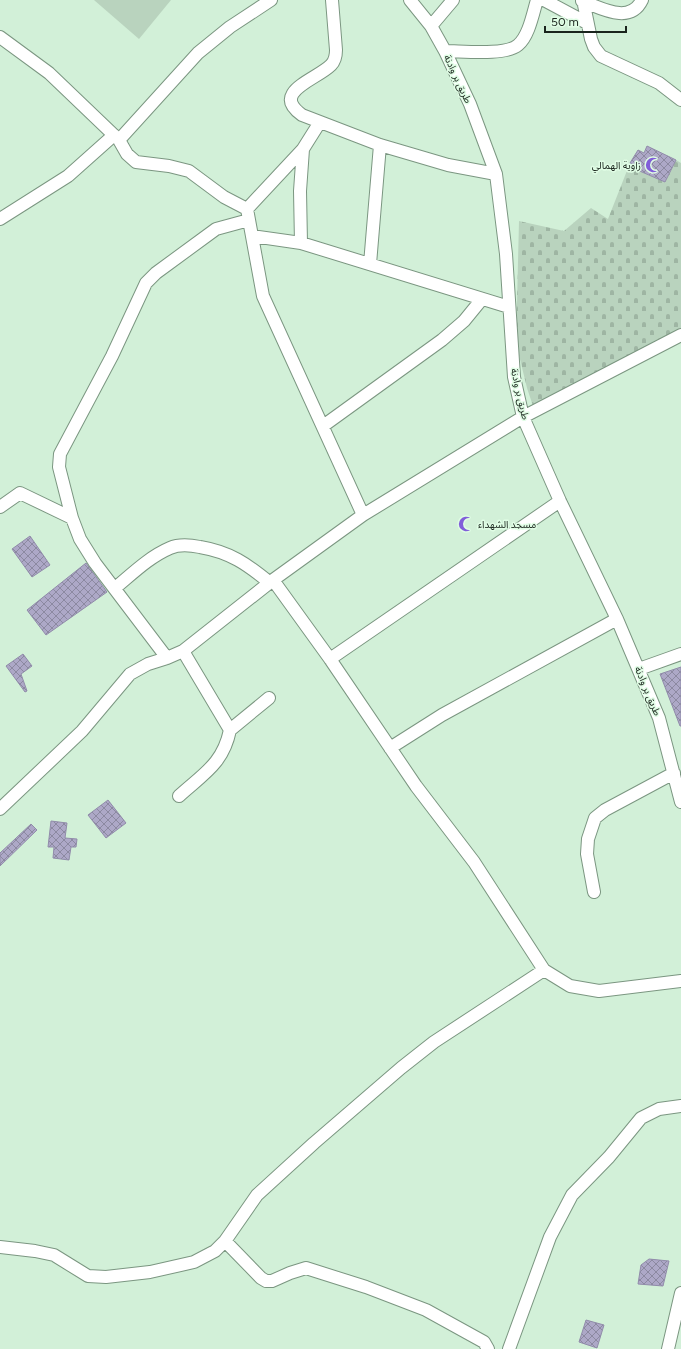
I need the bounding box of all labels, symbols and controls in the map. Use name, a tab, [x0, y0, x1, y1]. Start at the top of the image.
scale bar	[545, 8, 626, 34]
text: 50 m	[551, 15, 579, 29]
street label: طريق بر وادنة	[441, 53, 475, 106]
mosque icon: زاوية الهمالي	[644, 156, 662, 174]
place label: زاوية الهمالي	[592, 159, 641, 173]
street label: طريق بر وادنة	[508, 367, 532, 421]
mosque icon: مسجد الشهداء	[457, 515, 475, 533]
place label: مسجد الشهداء	[478, 518, 536, 531]
street label: طريق بر وادنة	[632, 664, 664, 718]

